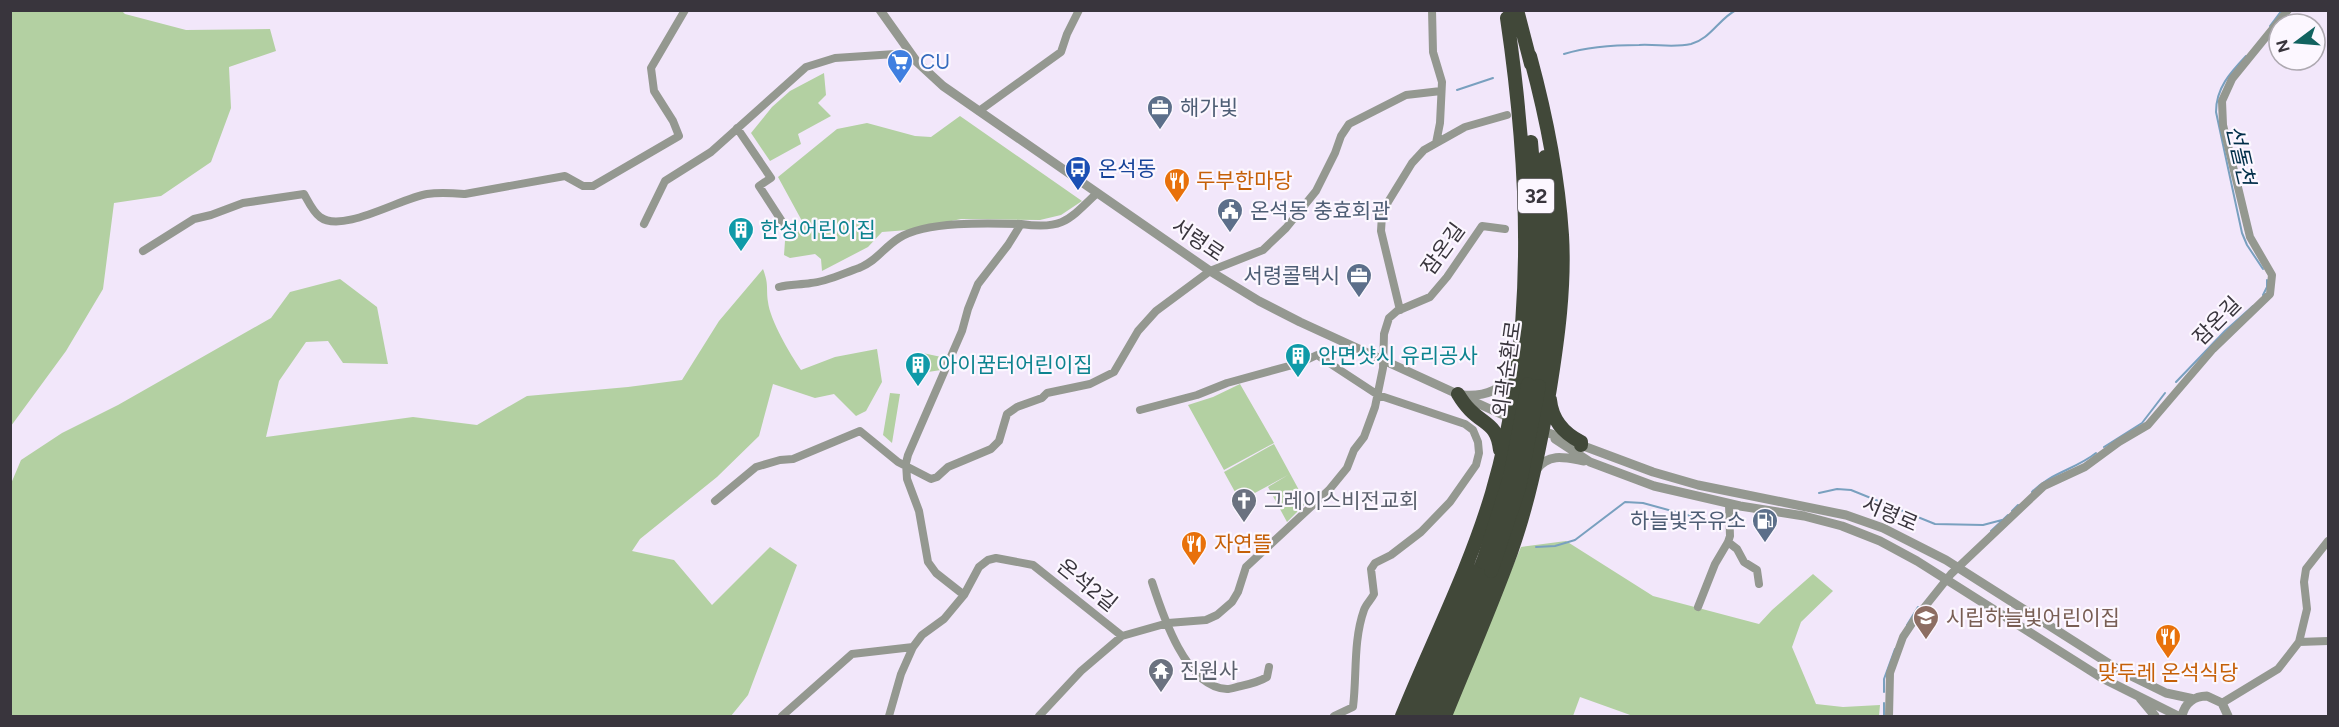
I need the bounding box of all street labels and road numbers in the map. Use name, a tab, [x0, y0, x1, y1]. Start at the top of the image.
road number: 32	[1518, 179, 1554, 213]
street label: 서령로	[1167, 213, 1229, 266]
street label: 잠온길	[1415, 218, 1470, 280]
street label: 잠온길	[2187, 291, 2246, 350]
street label: 외곽순환로	[1487, 319, 1526, 419]
street label: 서령로	[1859, 491, 1922, 536]
street label: 온석2길	[1052, 553, 1122, 616]

